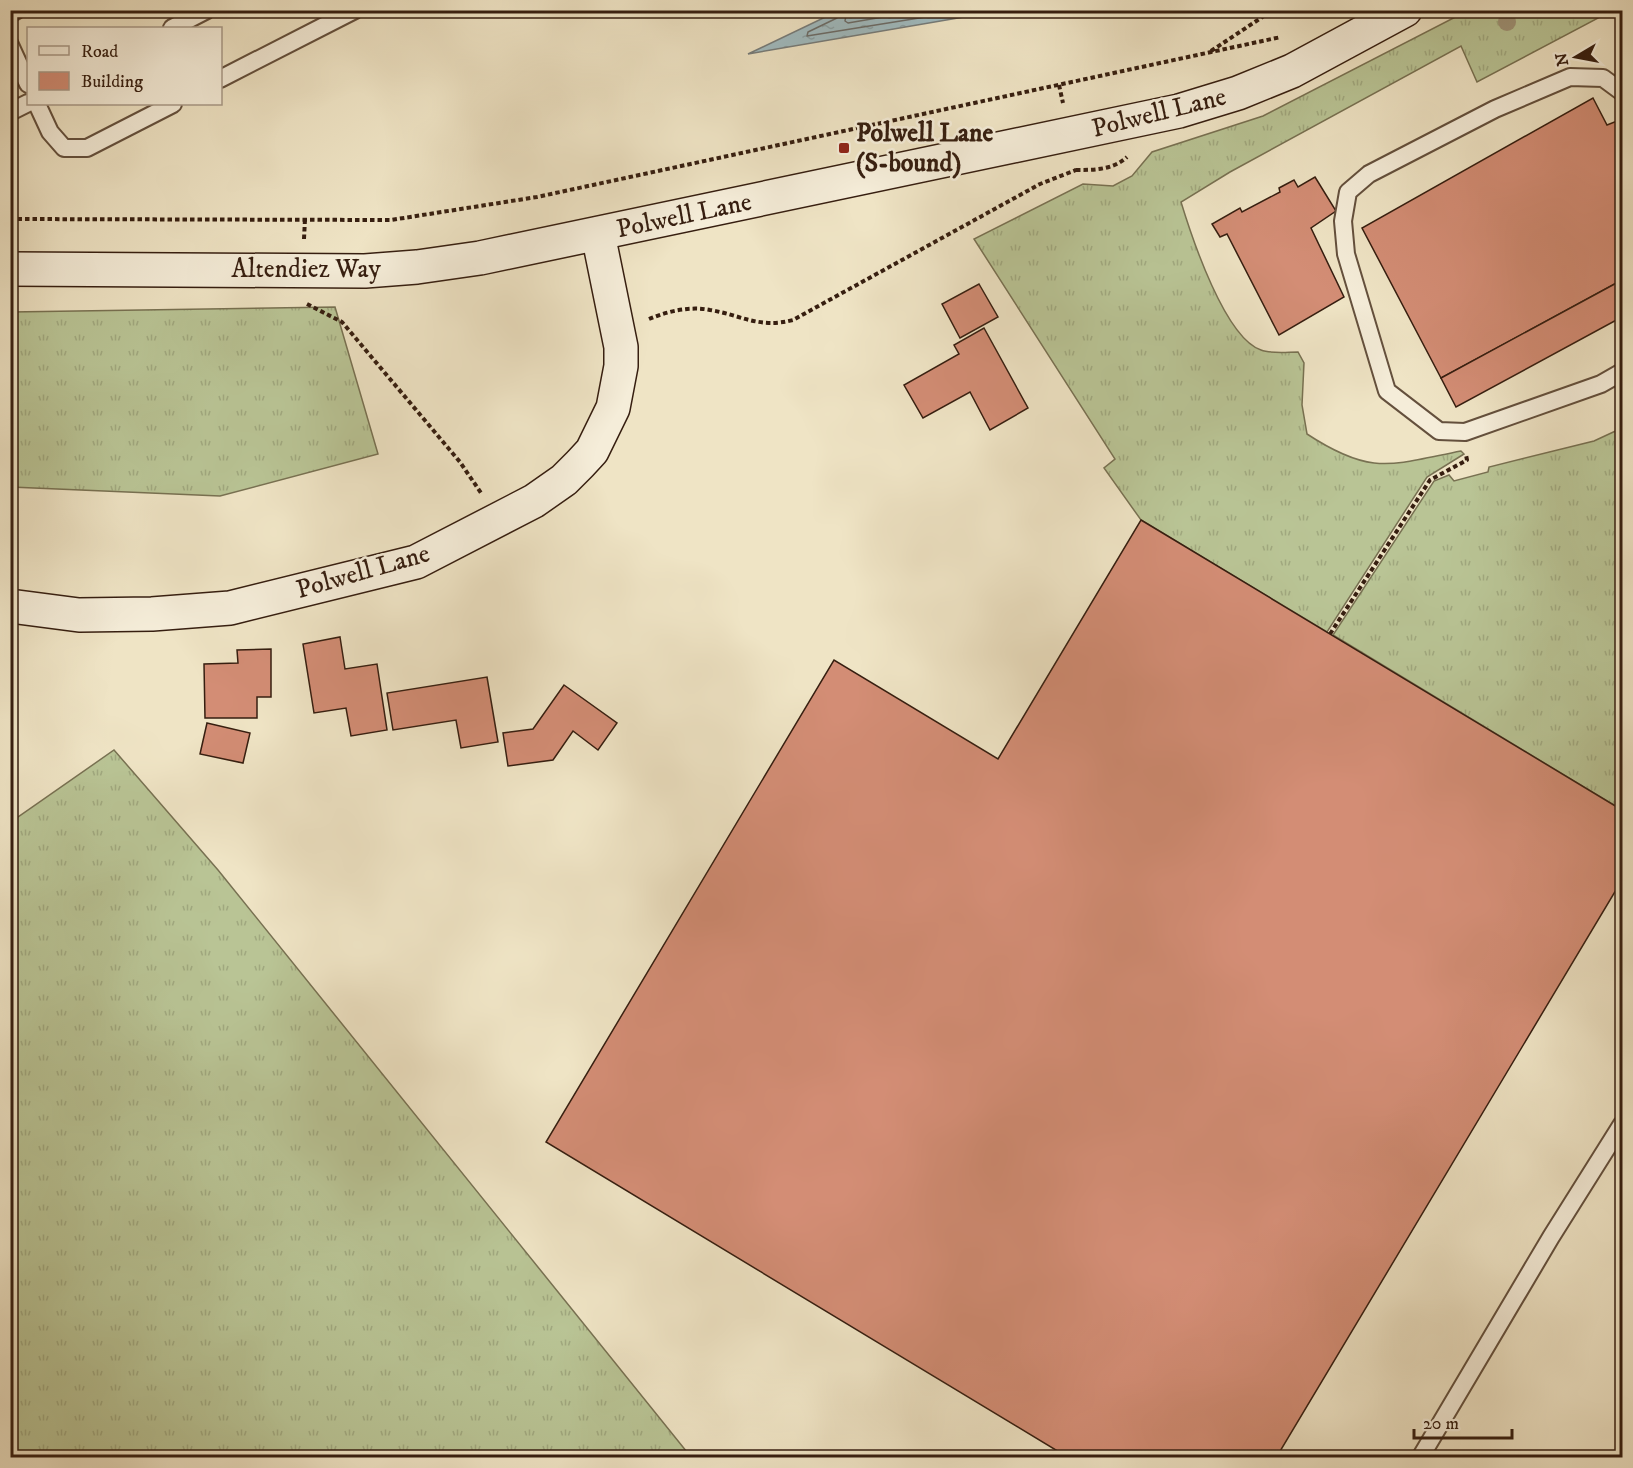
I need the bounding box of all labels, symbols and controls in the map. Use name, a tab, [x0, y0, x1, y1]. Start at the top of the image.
legend	[27, 27, 222, 105]
north arrow	[1546, 27, 1606, 87]
text: Road	[81, 41, 118, 63]
text: N	[1551, 51, 1573, 68]
text: Building	[81, 71, 143, 93]
street label: Polwell Lane	[1088, 80, 1230, 146]
place label: Polwell Lane (S-bound)	[856, 117, 994, 180]
marker: Polwell Lane (S-bound)	[837, 141, 851, 155]
street label: Polwell Lane	[613, 186, 755, 246]
street label: Altendiez Way	[231, 253, 381, 286]
street label: Polwell Lane	[292, 537, 434, 607]
scale bar	[1414, 1402, 1512, 1440]
text: 20 m	[1423, 1413, 1459, 1435]

